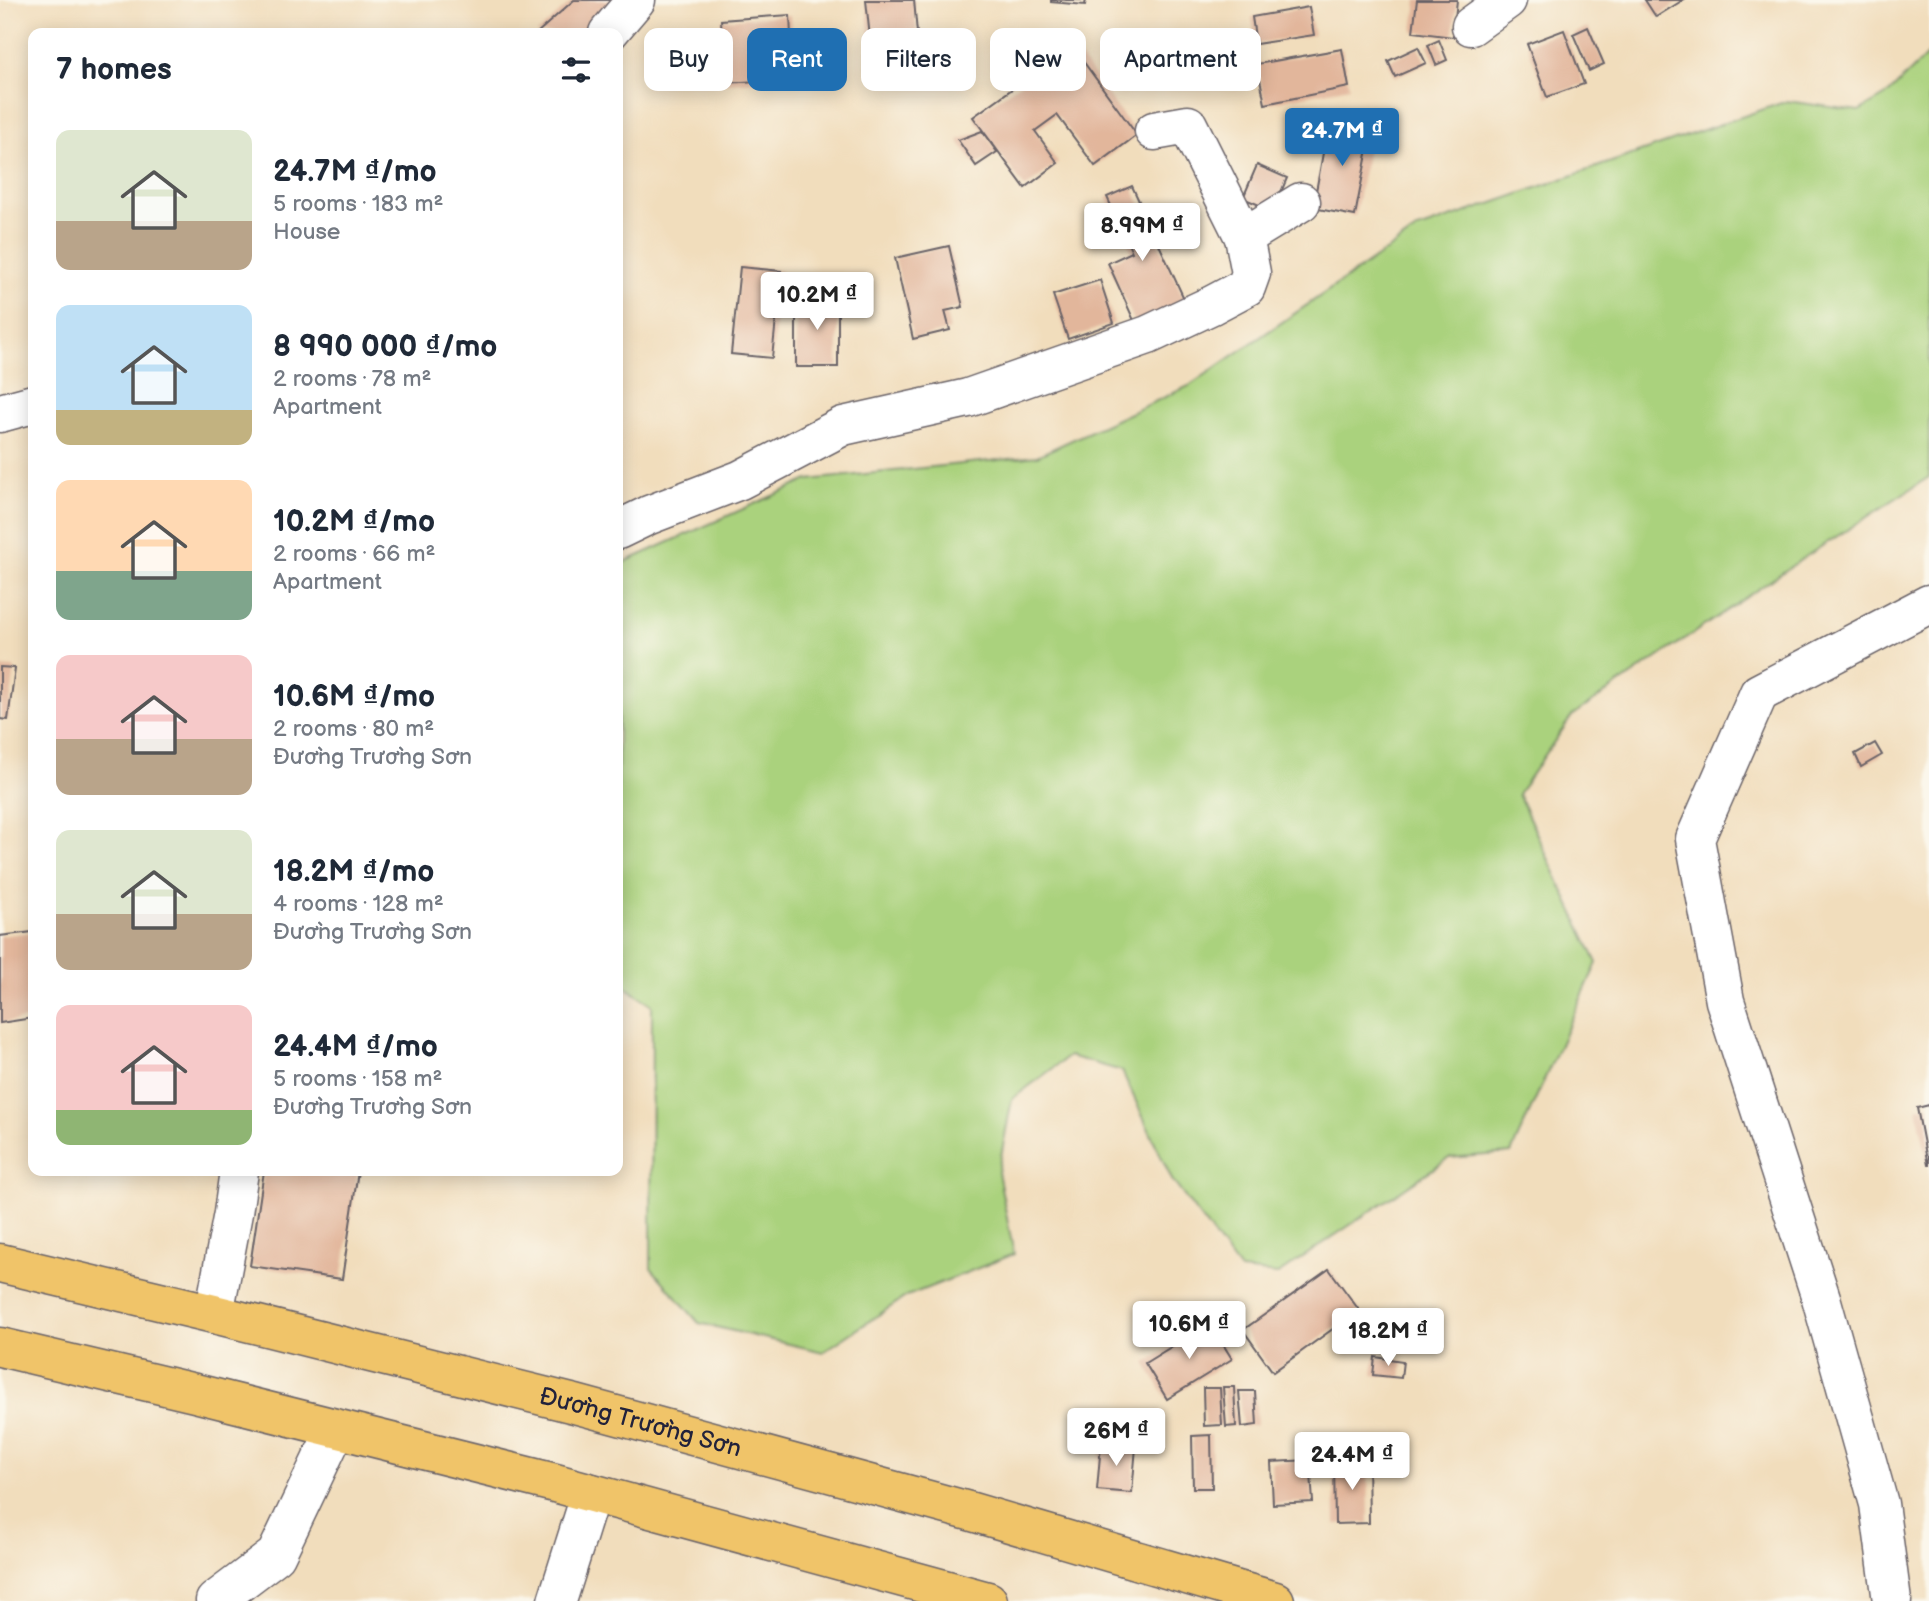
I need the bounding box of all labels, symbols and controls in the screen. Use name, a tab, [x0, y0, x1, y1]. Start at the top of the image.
chip: Buy	[644, 28, 733, 91]
chip: Rent	[747, 28, 847, 91]
chip: Filters	[861, 28, 976, 91]
chip: New	[990, 28, 1086, 91]
chip: Apartment	[1100, 28, 1261, 91]
icon: filters	[557, 51, 595, 89]
text: 7 homes	[56, 52, 172, 88]
pin: 24.7M ₫	[1277, 108, 1407, 168]
text: 24.7M ₫	[1301, 117, 1383, 145]
text: 24.7M ₫/mo	[273, 154, 437, 190]
icon: home	[112, 158, 196, 242]
text: 5 rooms · 183 m²	[273, 190, 443, 218]
pin: 8.99M ₫	[1077, 204, 1207, 263]
text: 8.99M ₫	[1100, 212, 1184, 240]
text: House	[273, 218, 340, 246]
pin: 10.2M ₫	[752, 272, 882, 332]
text: 10.2M ₫	[777, 281, 857, 309]
text: 8 990 000 ₫/mo	[273, 329, 497, 365]
icon: home	[112, 333, 196, 417]
text: 2 rooms · 78 m²	[273, 365, 431, 393]
text: Apartment	[273, 393, 382, 421]
text: 10.2M ₫/mo	[273, 504, 435, 540]
icon: home	[112, 508, 196, 592]
text: 2 rooms · 66 m²	[273, 540, 435, 568]
text: Apartment	[273, 568, 382, 596]
text: 10.6M ₫/mo	[273, 679, 435, 715]
icon: home	[112, 683, 196, 767]
text: 2 rooms · 80 m²	[273, 715, 434, 743]
text: Đường Trường Sơn	[273, 743, 472, 771]
text: 18.2M ₫/mo	[273, 854, 434, 890]
icon: home	[112, 858, 196, 942]
text: 4 rooms · 128 m²	[273, 890, 444, 918]
text: Đường Trường Sơn	[273, 918, 472, 946]
text: 24.4M ₫/mo	[273, 1029, 438, 1065]
icon: home	[112, 1033, 196, 1117]
text: 5 rooms · 158 m²	[273, 1065, 442, 1093]
text: Đường Trường Sơn	[273, 1093, 472, 1121]
pin: 10.6M ₫	[1124, 1302, 1254, 1361]
pin: 18.2M ₫	[1323, 1308, 1453, 1368]
text: 10.6M ₫	[1149, 1310, 1229, 1338]
text: 18.2M ₫	[1348, 1317, 1428, 1345]
street label: Đường Trường Sơn	[536, 1382, 745, 1464]
pin: 26M ₫	[1067, 1408, 1165, 1468]
text: 26M ₫	[1083, 1417, 1149, 1445]
pin: 24.4M ₫	[1287, 1432, 1417, 1492]
text: 24.4M ₫	[1311, 1441, 1393, 1469]

